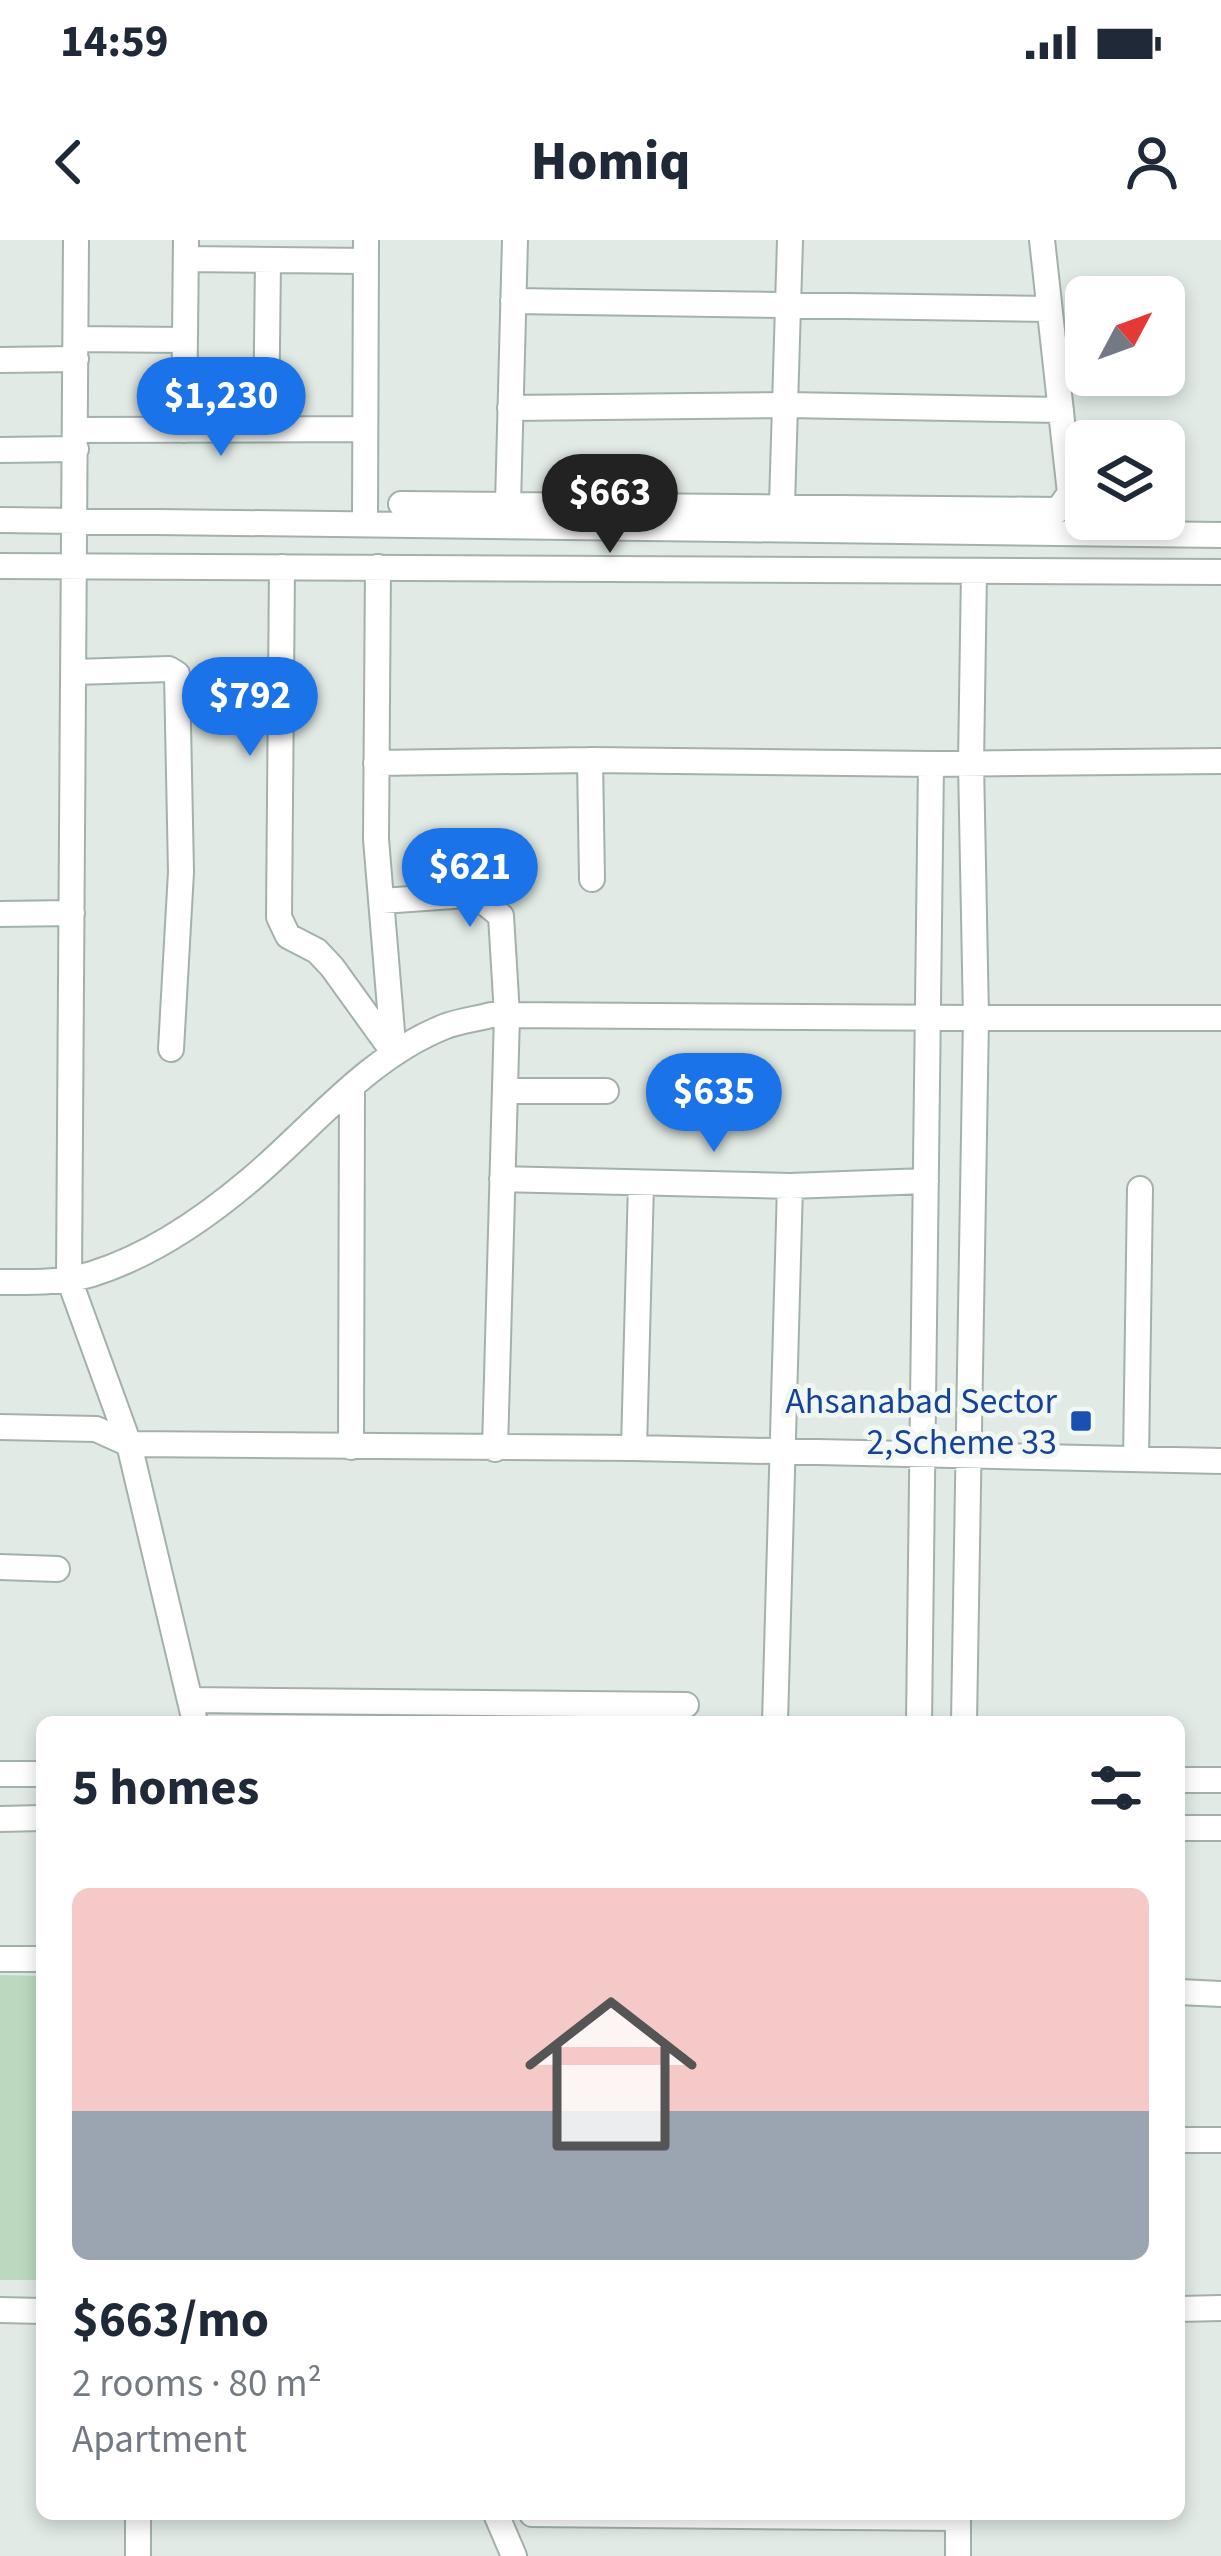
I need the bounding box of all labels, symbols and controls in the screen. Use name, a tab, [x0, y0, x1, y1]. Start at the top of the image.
text: 14:59	[60, 10, 169, 74]
text: Homiq	[531, 124, 690, 201]
icon: back	[36, 129, 102, 195]
icon: person	[1119, 129, 1185, 195]
north arrow	[1065, 276, 1185, 396]
map controls	[1065, 276, 1185, 540]
pin: $1,230	[123, 357, 319, 459]
text: $1,230	[164, 368, 278, 424]
button: layers	[1065, 420, 1185, 540]
pin: $663	[539, 454, 681, 556]
text: $663	[569, 465, 651, 521]
pin: $792	[179, 657, 321, 759]
text: $792	[209, 668, 291, 724]
pin: $621	[399, 828, 541, 930]
text: $621	[429, 839, 511, 895]
pin: $635	[643, 1053, 785, 1155]
text: $635	[673, 1064, 755, 1120]
place label: Ahsanabad Sector 2,Scheme 33	[785, 1376, 1058, 1468]
marker: Ahsanabad Sector 2,Scheme 33	[1068, 1408, 1094, 1434]
text: 5 homes	[72, 1752, 259, 1824]
icon: filters	[1083, 1755, 1149, 1821]
icon: home	[503, 1966, 719, 2182]
text: $663/mo	[72, 2284, 269, 2356]
text: 2 rooms · 80 m²	[72, 2356, 322, 2412]
text: Apartment	[72, 2412, 247, 2468]

